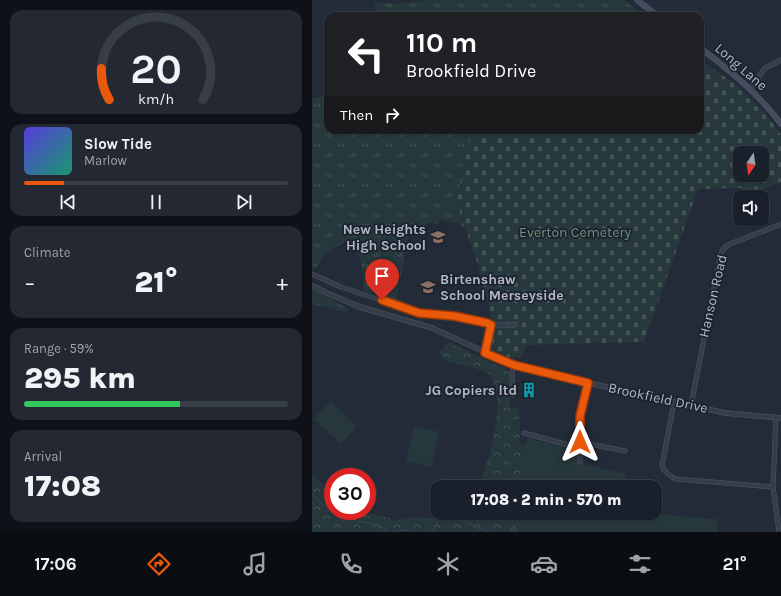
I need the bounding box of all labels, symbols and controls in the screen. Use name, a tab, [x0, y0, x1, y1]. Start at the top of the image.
text: 110 m	[406, 26, 477, 59]
icon: left	[340, 28, 392, 80]
street label: Long Lane	[711, 40, 771, 94]
text: 20	[130, 45, 182, 93]
text: Brookfield Drive	[406, 60, 536, 82]
text: km/h	[138, 91, 174, 108]
icon: right	[381, 104, 403, 126]
text: Then	[340, 106, 373, 124]
text: Slow Tide	[84, 135, 152, 153]
north arrow	[733, 146, 769, 182]
map controls	[733, 146, 769, 226]
text: Marlow	[84, 153, 127, 168]
button: sound	[733, 190, 769, 226]
icon: previous	[57, 191, 79, 213]
icon: pause	[145, 191, 167, 213]
icon: next	[233, 191, 255, 213]
place label: New Heights High School	[343, 221, 426, 254]
park label: Everton Cemetery	[519, 224, 631, 241]
school or university icon: New Heights High School	[429, 228, 447, 246]
text: Climate	[24, 245, 70, 260]
street label: Hanson Road	[695, 253, 731, 339]
pin	[365, 259, 399, 300]
text: 21°	[134, 264, 178, 300]
icon: arrive	[371, 265, 393, 287]
text: −	[24, 270, 36, 296]
text: +	[276, 270, 288, 296]
place label: Birtenshaw School Merseyside	[440, 271, 564, 304]
school or university icon: Birtenshaw School Merseyside	[419, 278, 437, 296]
text: Range · 59%	[24, 341, 94, 356]
text: 295 km	[24, 360, 136, 396]
street label: Brookfield Drive	[607, 379, 709, 417]
building icon: JG Copiers ltd	[520, 381, 538, 399]
place label: JG Copiers ltd	[426, 382, 517, 399]
position arrow	[559, 421, 601, 463]
text: Arrival	[24, 449, 62, 464]
text: 17:08	[24, 468, 101, 504]
speed limit sign: 30	[324, 468, 376, 520]
text: 17:08 · 2 min · 570 m	[471, 491, 621, 509]
icon: directions	[145, 550, 173, 578]
icon: music	[241, 550, 269, 578]
icon: phone	[337, 550, 365, 578]
icon: climate	[434, 550, 462, 578]
icon: car	[530, 550, 558, 578]
icon: filters	[626, 550, 654, 578]
text: 17:06	[34, 553, 77, 575]
text: 21°	[723, 553, 747, 575]

